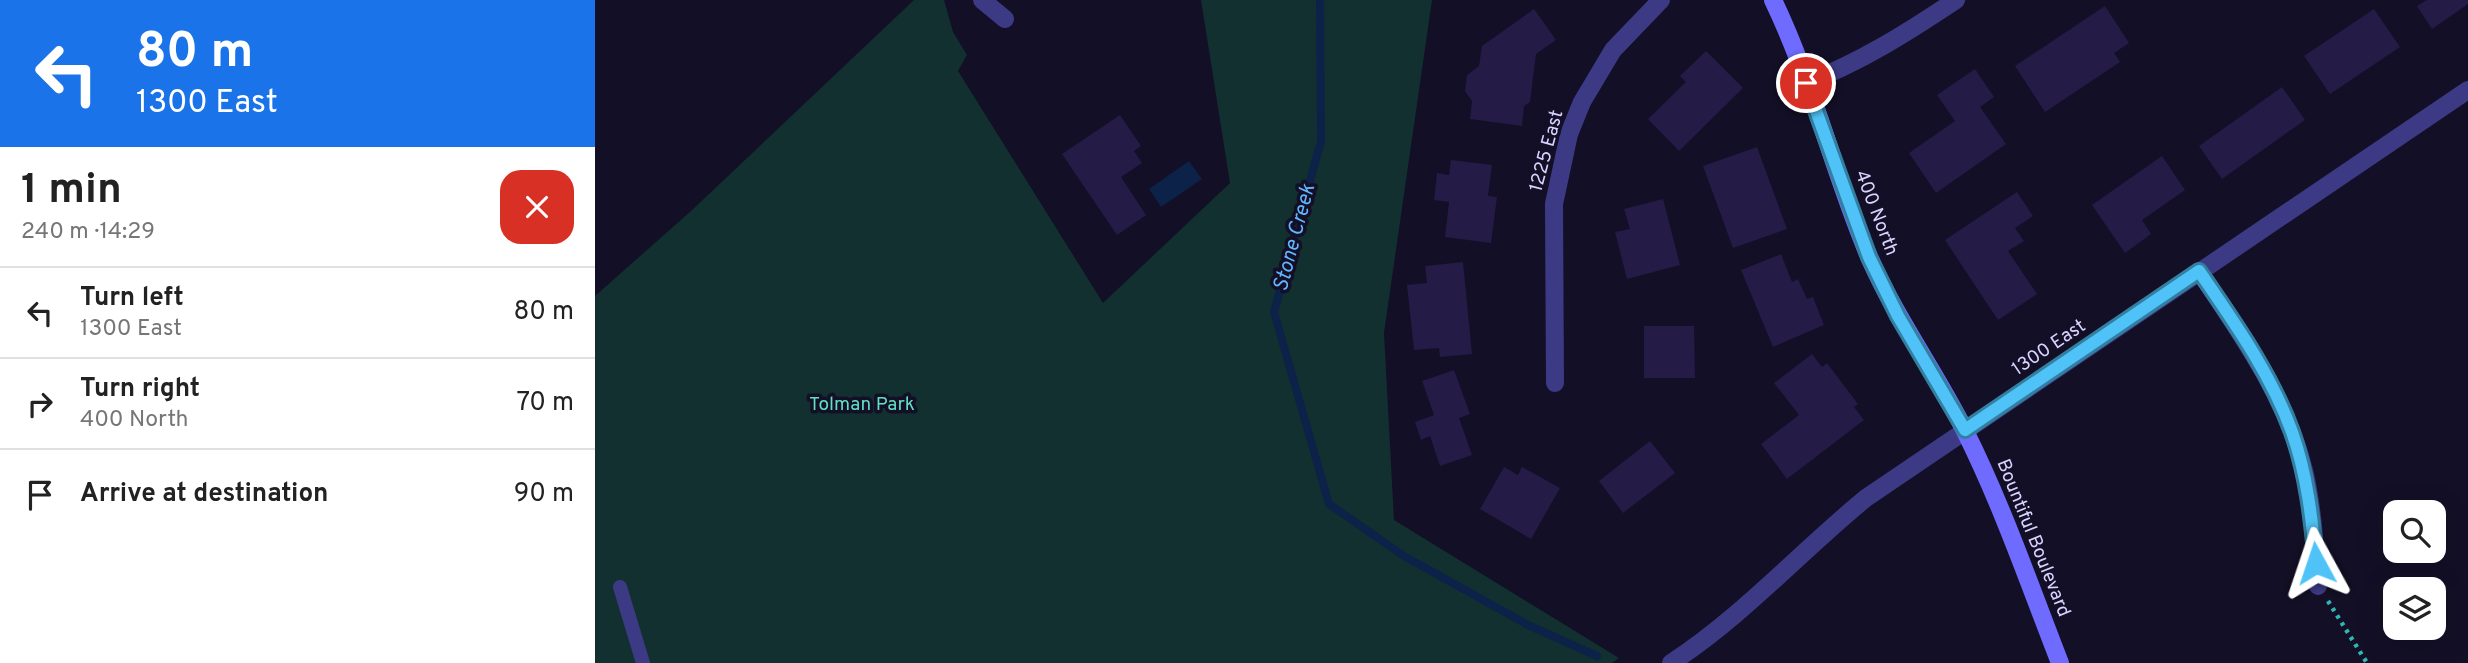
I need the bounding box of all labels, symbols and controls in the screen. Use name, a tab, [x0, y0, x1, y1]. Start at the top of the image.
text: 80 m	[136, 23, 253, 85]
icon: left	[21, 28, 112, 119]
pin	[1776, 53, 1836, 113]
icon: arrive	[1787, 64, 1825, 102]
text: 1300 East	[136, 84, 278, 124]
street label: 1225 East	[1525, 107, 1569, 195]
text: 1 min	[21, 165, 122, 218]
street label: 400 North	[1849, 167, 1903, 259]
button: close	[500, 170, 574, 244]
water label: Stone Creek	[1268, 181, 1322, 295]
text: 240 m · 14:29	[21, 218, 155, 247]
text: Turn left	[80, 282, 184, 315]
icon: left	[21, 294, 59, 332]
text: 80 m	[514, 296, 574, 329]
street label: 1300 East	[2007, 314, 2091, 382]
text: 1300 East	[80, 315, 182, 344]
text: Turn right	[80, 373, 200, 406]
icon: right	[21, 385, 59, 423]
text: 70 m	[516, 387, 574, 420]
park label: Tolman Park	[809, 393, 915, 417]
text: 400 North	[80, 406, 189, 435]
street label: Bountiful Boulevard	[1990, 456, 2076, 620]
icon: arrive	[21, 476, 59, 514]
text: Arrive at destination	[80, 478, 328, 511]
text: 90 m	[514, 478, 574, 511]
map controls	[2383, 500, 2446, 640]
button: search	[2383, 500, 2446, 563]
position arrow	[2279, 526, 2353, 600]
button: layers	[2383, 577, 2446, 640]

